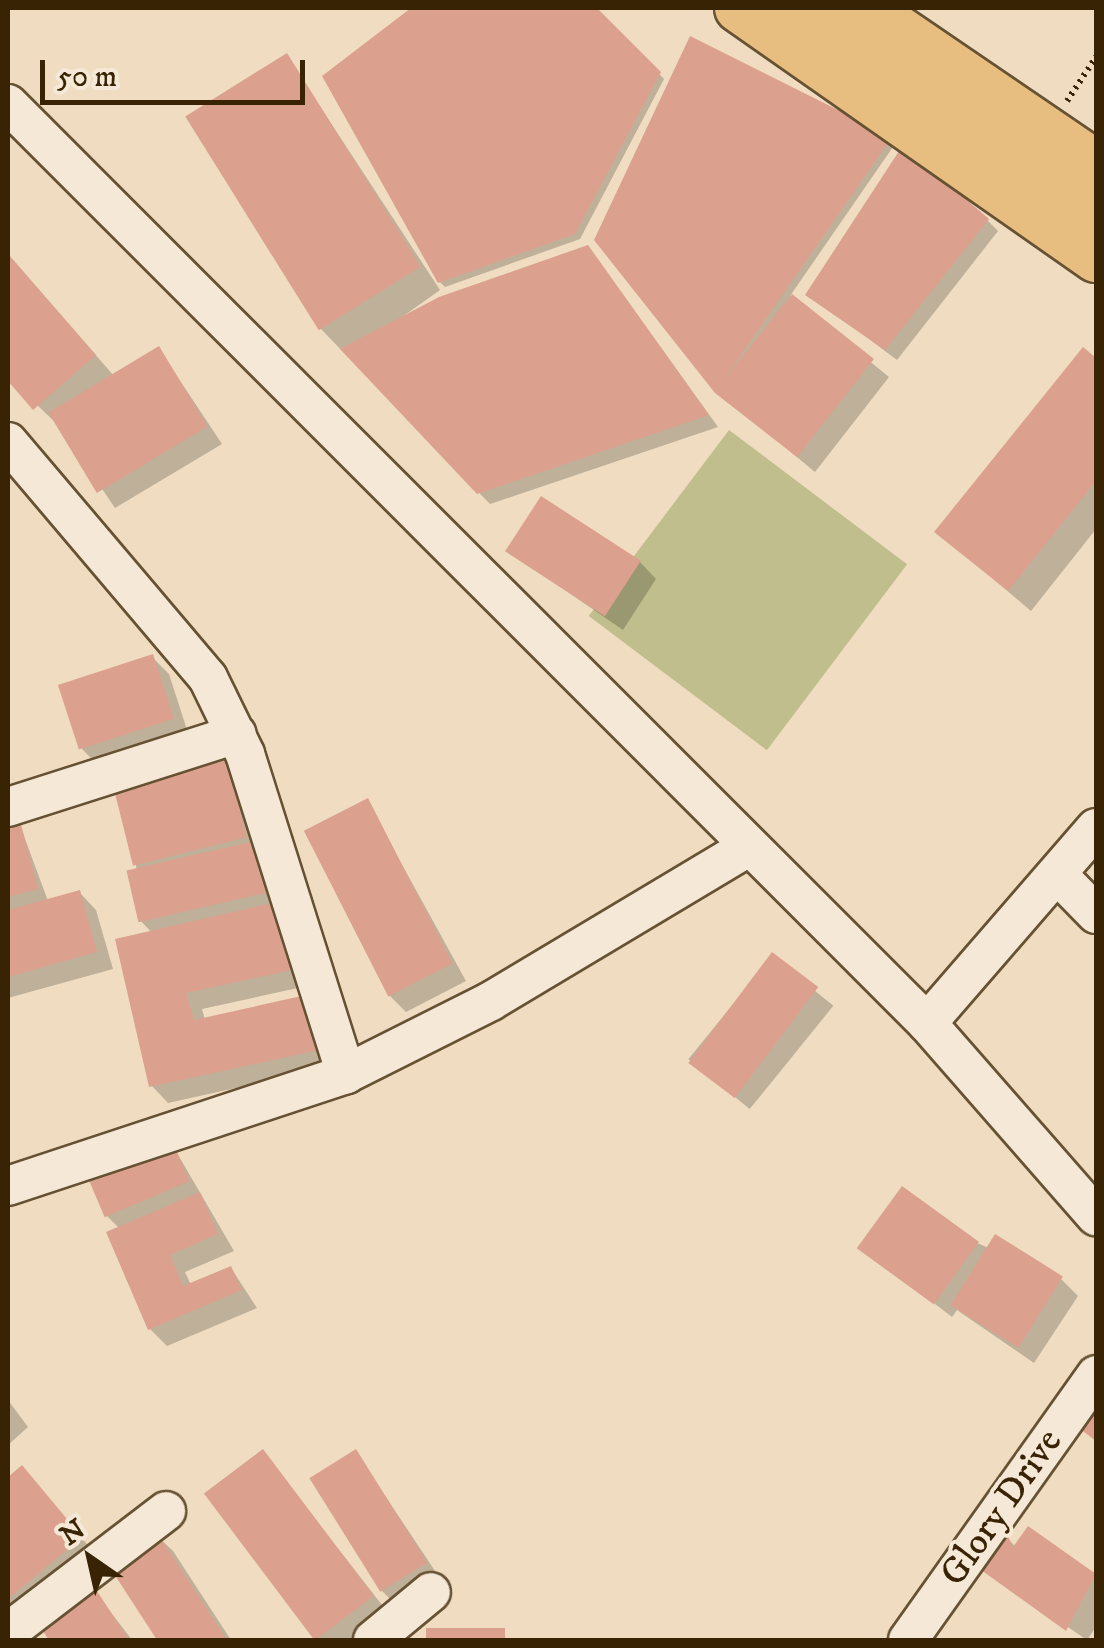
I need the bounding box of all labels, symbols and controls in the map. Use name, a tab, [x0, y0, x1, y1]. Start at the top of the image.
scale bar	[45, 40, 310, 102]
text: 50 m	[57, 59, 117, 96]
street label: Glory Drive	[931, 1421, 1073, 1595]
north arrow	[40, 1508, 140, 1608]
text: N	[54, 1512, 92, 1554]

